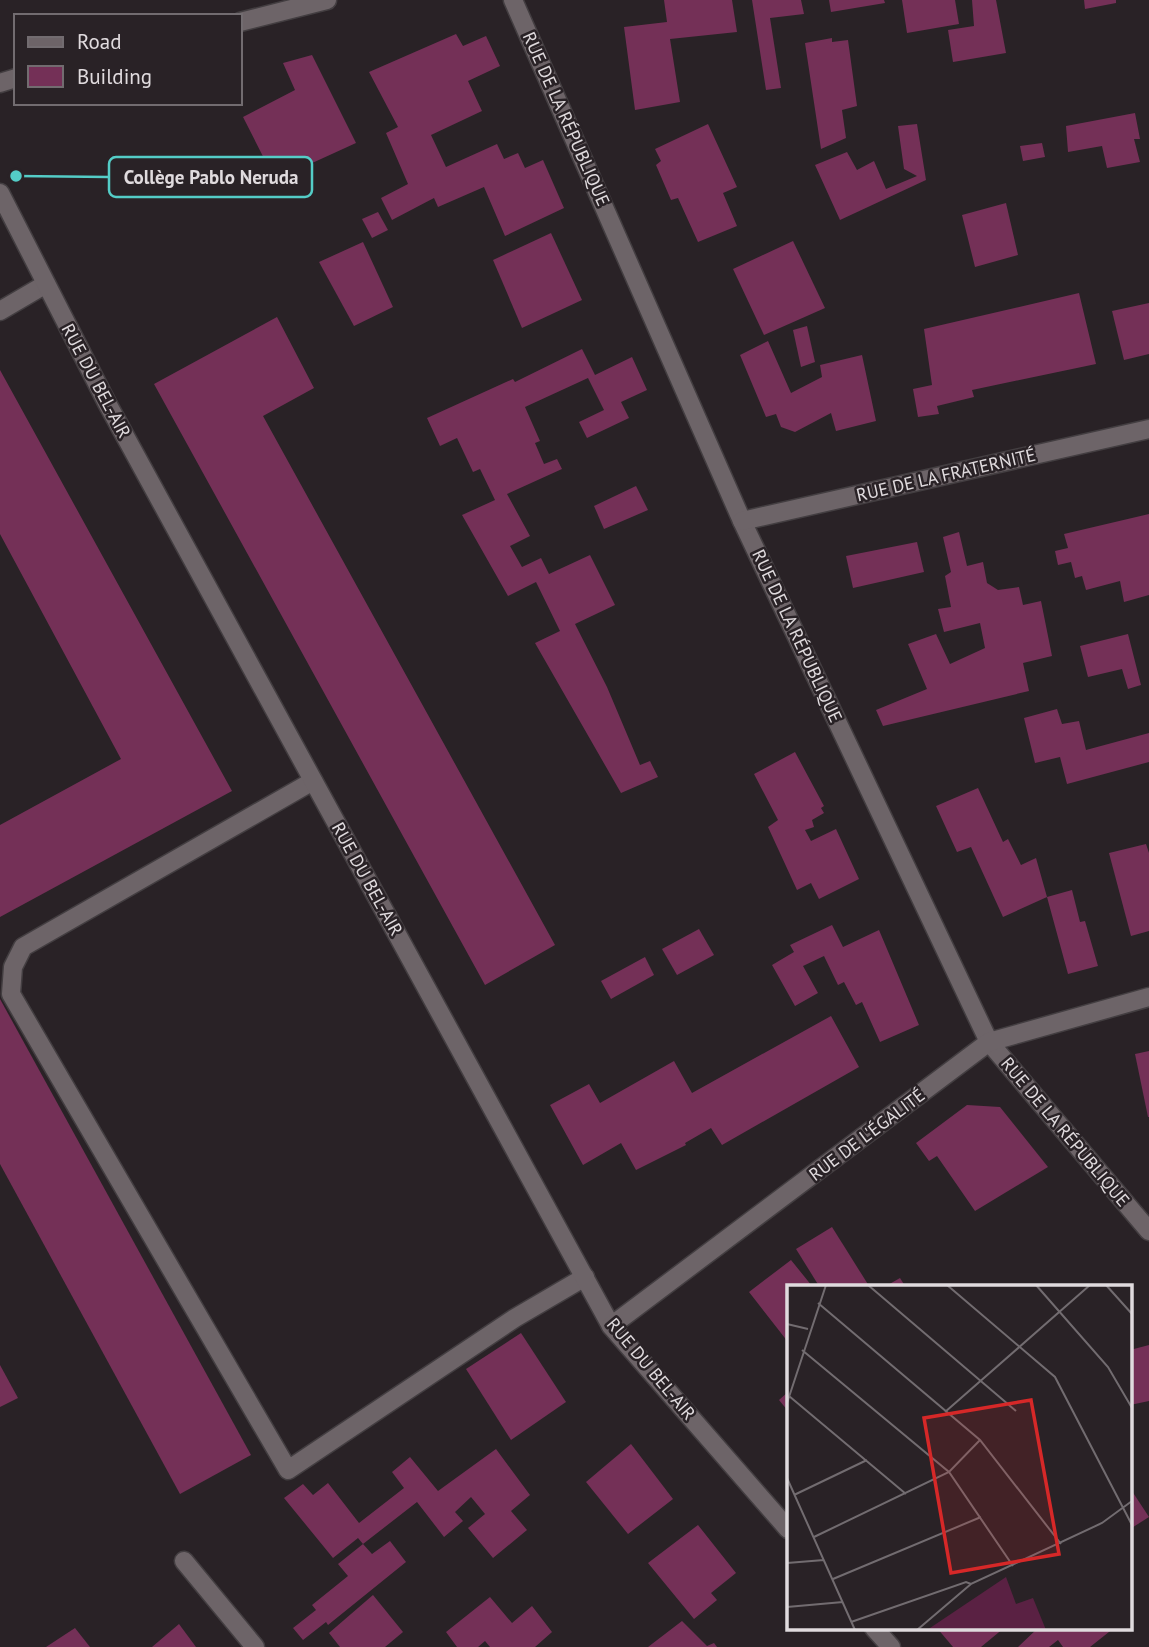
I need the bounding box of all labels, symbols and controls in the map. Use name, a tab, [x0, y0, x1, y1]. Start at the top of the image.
legend	[14, 14, 242, 105]
text: Road	[77, 28, 121, 55]
street label: RUE DE LA RÉPUBLIQUE	[518, 28, 615, 209]
text: Building	[77, 63, 152, 90]
callout: Collège Pablo Neruda	[109, 157, 312, 197]
text: Collège Pablo Neruda	[124, 165, 298, 189]
street label: RUE DU BEL-AIR	[57, 320, 136, 442]
street label: RUE DE LA FRATERNITÉ	[854, 443, 1038, 506]
street label: RUE DE LA RÉPUBLIQUE	[747, 546, 848, 726]
street label: RUE DU BEL-AIR	[327, 818, 408, 940]
street label: RUE DE LA RÉPUBLIQUE	[996, 1052, 1135, 1211]
street label: RUE DE L'ÉGALITÉ	[804, 1083, 929, 1186]
inset map	[787, 1285, 1132, 1630]
street label: RUE DU BEL-AIR	[602, 1313, 701, 1425]

